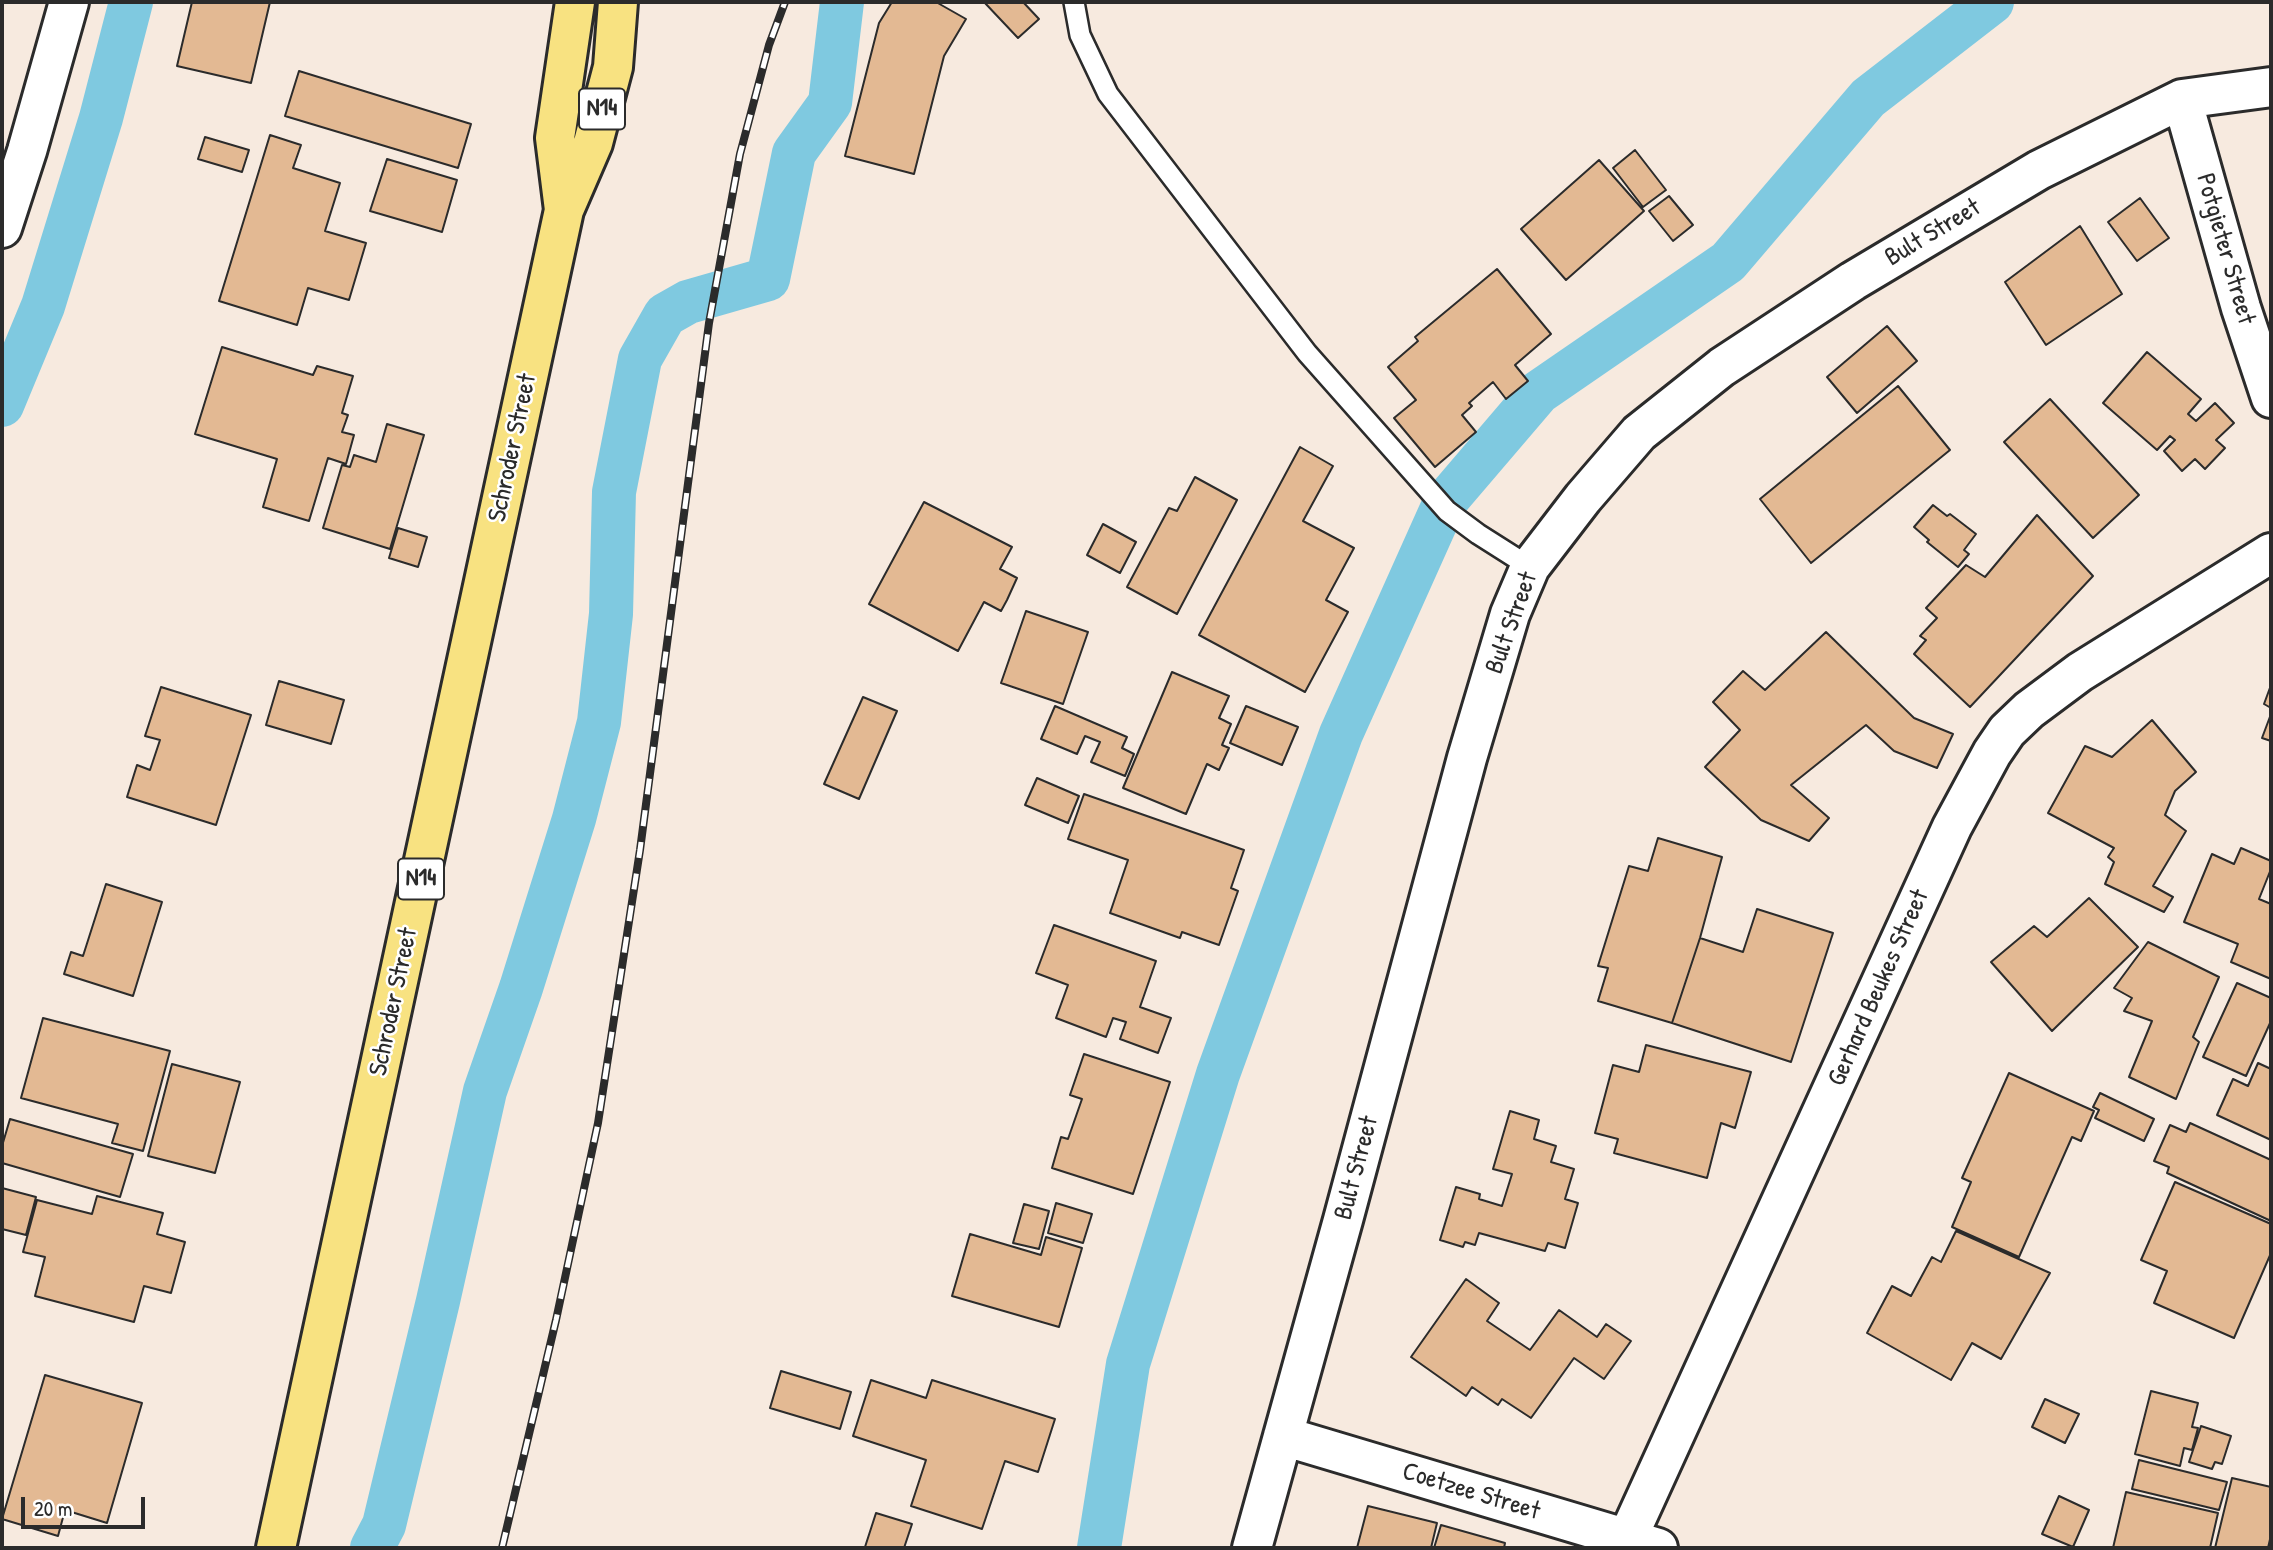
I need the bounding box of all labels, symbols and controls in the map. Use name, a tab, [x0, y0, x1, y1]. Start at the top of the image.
road number: N14	[579, 88, 625, 130]
street label: Potgieter Street	[2189, 170, 2261, 328]
street label: Bult Street	[1880, 192, 1986, 274]
street label: Schroder Street	[482, 371, 544, 525]
street label: Bult Street	[1479, 568, 1545, 678]
road number: N14	[398, 858, 444, 900]
street label: Gerhard Beukes Street	[1822, 885, 1936, 1091]
street label: Schroder Street	[363, 925, 425, 1079]
street label: Bult Street	[1328, 1113, 1386, 1223]
street label: Coetzee Street	[1398, 1456, 1544, 1528]
scale bar	[24, 1484, 149, 1528]
text: 20 m	[34, 1494, 72, 1523]

